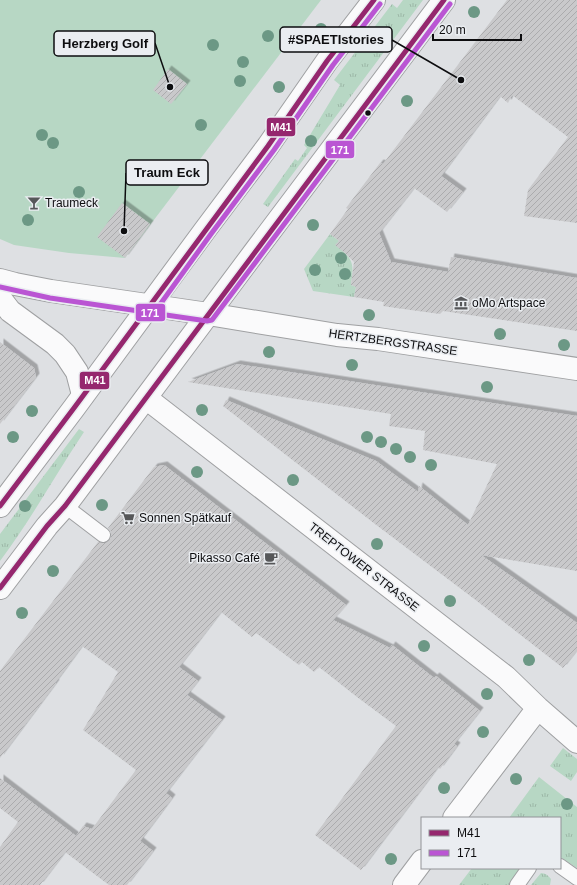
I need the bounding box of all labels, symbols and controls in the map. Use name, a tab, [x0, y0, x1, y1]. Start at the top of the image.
scale bar	[433, 16, 521, 42]
text: 20 m	[439, 23, 466, 37]
callout: #SPAETIstories	[280, 27, 392, 52]
callout: Herzberg Golf	[54, 31, 155, 56]
text: #SPAETIstories	[288, 32, 384, 47]
text: Herzberg Golf	[62, 36, 149, 51]
unlabelled marker	[363, 108, 373, 118]
line badge: M41	[266, 117, 296, 137]
text: M41	[270, 121, 292, 133]
line badge: 171	[325, 140, 355, 159]
text: 171	[331, 144, 349, 156]
callout: Traum Eck	[126, 160, 208, 185]
text: Traum Eck	[134, 165, 201, 180]
bar icon: Traumeck	[26, 195, 42, 211]
place label: Traumeck	[45, 196, 99, 210]
museum icon: oMo Artspace	[453, 295, 469, 311]
place label: oMo Artspace	[472, 296, 546, 310]
line badge: 171	[135, 303, 166, 322]
text: 171	[141, 307, 159, 319]
street label: HERTZBERGSTRASSE	[328, 326, 458, 358]
line badge: M41	[79, 371, 110, 390]
text: M41	[84, 374, 106, 386]
supermarket icon: Sonnen Spätkauf	[120, 510, 136, 526]
place label: Sonnen Spätkauf	[139, 511, 232, 525]
street label: TREPTOWER STRASSE	[306, 520, 422, 614]
cafe icon: Pikasso Café	[263, 550, 279, 566]
place label: Pikasso Café	[189, 551, 260, 565]
legend	[421, 817, 561, 869]
text: M41	[457, 826, 481, 840]
text: 171	[457, 846, 477, 860]

